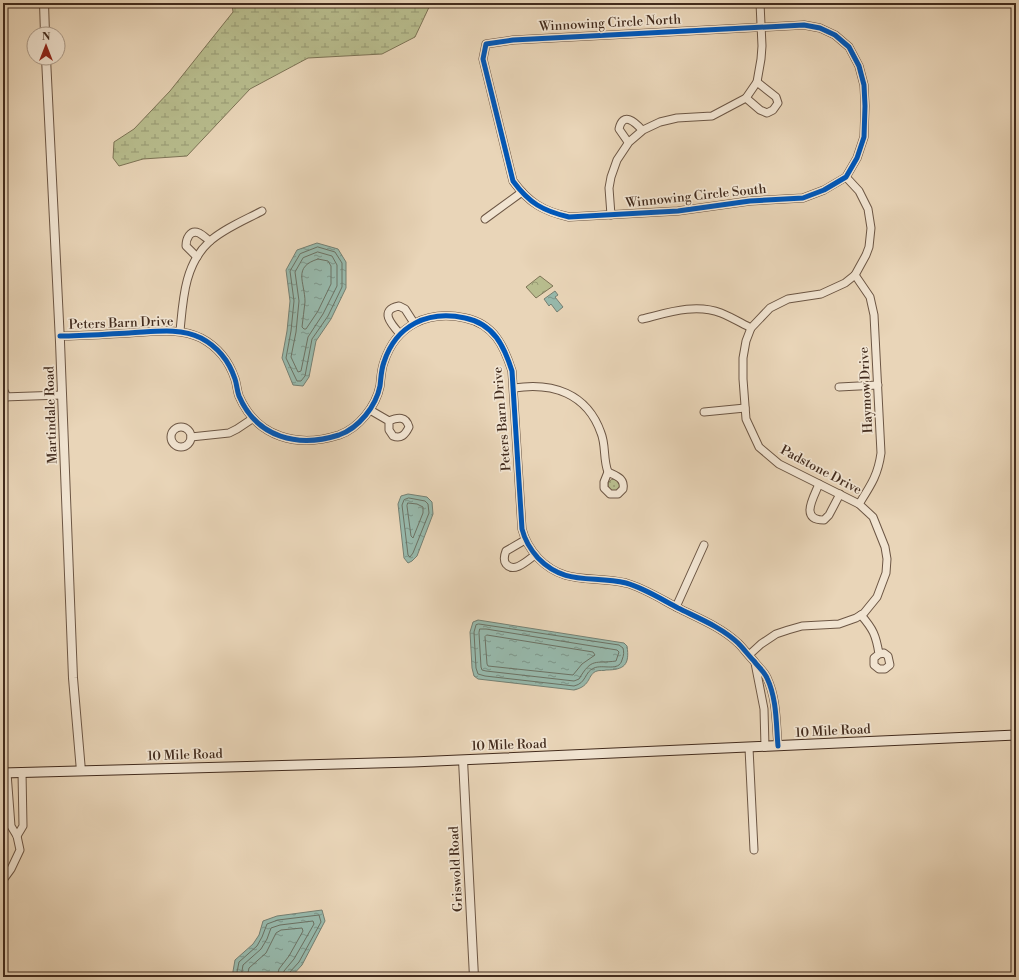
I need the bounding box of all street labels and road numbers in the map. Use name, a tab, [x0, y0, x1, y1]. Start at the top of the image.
street label: Winnowing Circle North	[538, 11, 682, 35]
street label: Winnowing Circle South	[624, 181, 767, 211]
street label: Peters Barn Drive	[68, 313, 174, 333]
street label: Haymow Drive	[856, 346, 876, 434]
street label: Martindale Road	[41, 365, 61, 464]
street label: Peters Barn Drive	[489, 366, 515, 472]
street label: Padstone Drive	[778, 442, 865, 498]
street label: 10 Mile Road	[795, 721, 872, 741]
street label: 10 Mile Road	[471, 736, 548, 754]
street label: 10 Mile Road	[147, 746, 224, 764]
street label: Griswold Road	[446, 825, 466, 912]

